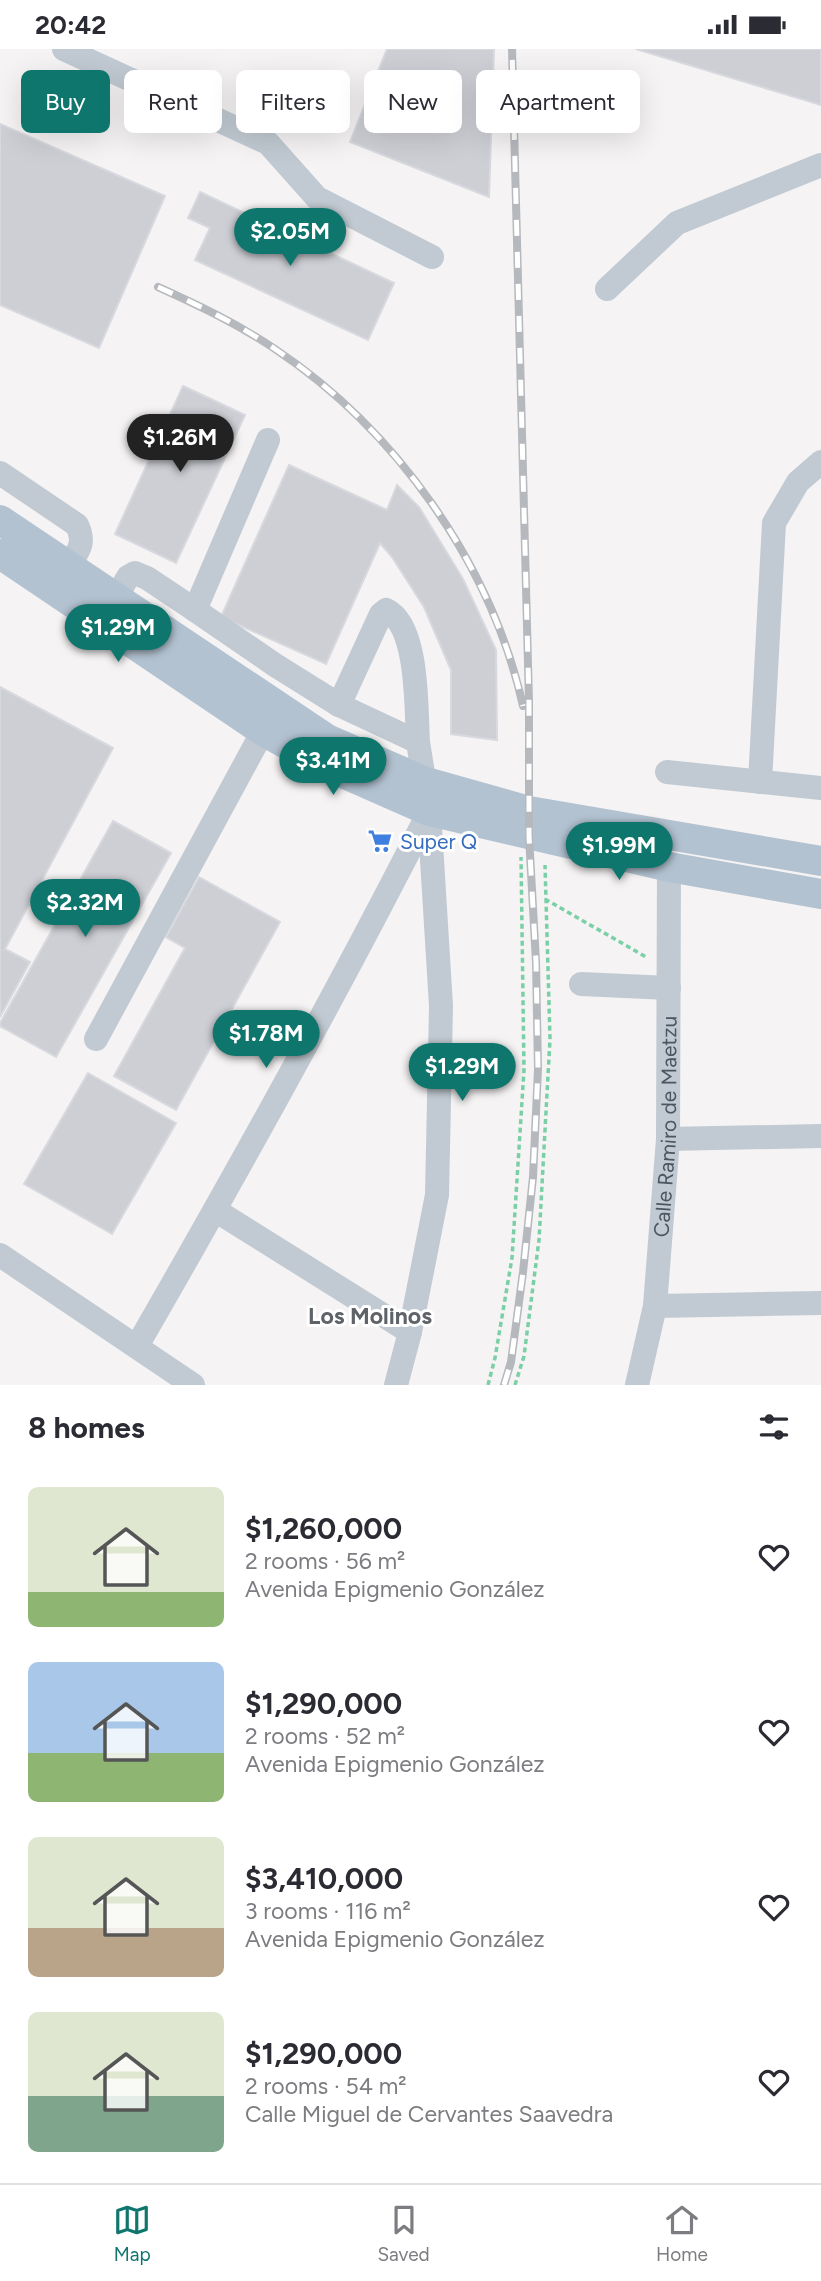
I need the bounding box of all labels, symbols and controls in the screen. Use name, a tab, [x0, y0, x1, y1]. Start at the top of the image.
text: 20:42	[35, 9, 106, 41]
chip: Buy	[21, 70, 110, 133]
chip: Rent	[124, 70, 222, 133]
chip: Filters	[236, 70, 350, 133]
chip: New	[364, 70, 462, 133]
chip: Apartment	[476, 70, 640, 133]
pin: $2.05M	[233, 209, 347, 268]
text: $2.05M	[250, 217, 330, 245]
pin: $1.26M	[123, 415, 237, 474]
text: $1.26M	[143, 423, 217, 451]
pin: $1.29M	[61, 605, 175, 664]
text: $1.29M	[81, 613, 155, 641]
pin: $3.41M	[276, 737, 390, 797]
text: $3.41M	[295, 746, 371, 774]
pin: $1.99M	[562, 823, 676, 882]
supermarket icon: Super Q	[366, 827, 394, 855]
place label: Super Q	[400, 829, 477, 854]
text: $1.99M	[582, 831, 656, 859]
pin: $2.32M	[28, 879, 142, 939]
text: $2.32M	[46, 888, 124, 916]
pin: $1.78M	[209, 1011, 323, 1070]
street label: Calle Ramiro de Maetzu	[648, 1016, 681, 1238]
text: $1.78M	[229, 1019, 303, 1047]
pin: $1.29M	[405, 1044, 519, 1103]
text: $1.29M	[425, 1052, 499, 1080]
district label: Los Molinos	[308, 1302, 432, 1330]
icon: filters	[755, 1408, 793, 1446]
text: 8 homes	[28, 1409, 145, 1446]
text: $1,260,000	[245, 1510, 402, 1547]
icon: home	[84, 1515, 168, 1599]
icon: heart	[755, 1538, 793, 1576]
text: 2 rooms · 56 m²	[245, 1547, 405, 1575]
text: Avenida Epigmenio González	[245, 1575, 545, 1603]
text: $1,290,000	[245, 1685, 402, 1722]
icon: home	[84, 1690, 168, 1774]
icon: heart	[755, 1713, 793, 1751]
text: 2 rooms · 52 m²	[245, 1722, 405, 1750]
text: Avenida Epigmenio González	[245, 1750, 545, 1778]
text: $3,410,000	[245, 1860, 403, 1897]
icon: home	[84, 1865, 168, 1949]
icon: heart	[755, 1888, 793, 1926]
text: 3 rooms · 116 m²	[245, 1897, 411, 1925]
text: Avenida Epigmenio González	[245, 1925, 545, 1953]
text: $1,290,000	[245, 2035, 402, 2072]
icon: home	[84, 2040, 168, 2124]
icon: heart	[755, 2063, 793, 2101]
text: 2 rooms · 54 m²	[245, 2072, 407, 2100]
text: Calle Miguel de Cervantes Saavedra	[245, 2100, 613, 2128]
tab: Map	[113, 2201, 151, 2266]
tab: Saved	[377, 2201, 430, 2266]
tab: Home	[656, 2201, 708, 2266]

